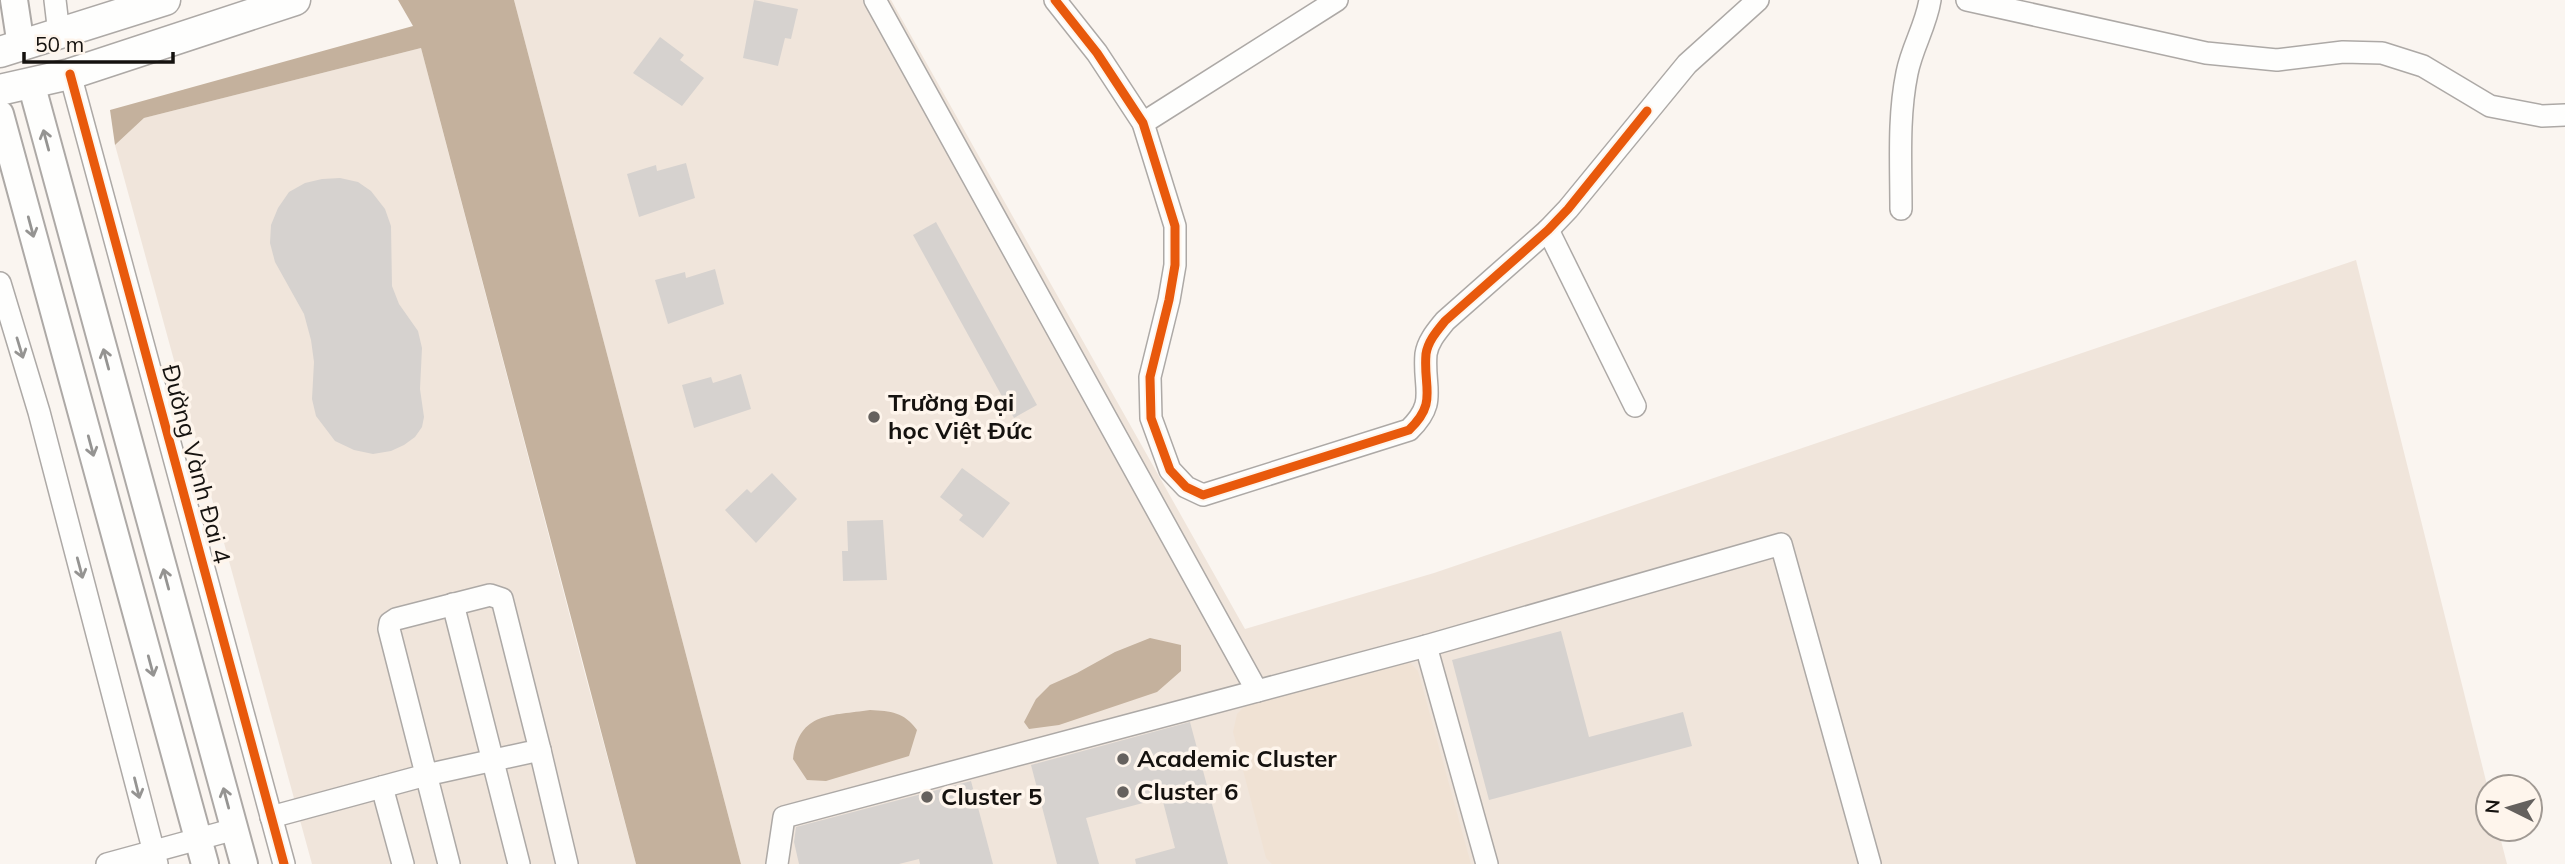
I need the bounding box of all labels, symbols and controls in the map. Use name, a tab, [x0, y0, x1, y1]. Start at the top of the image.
scale bar	[24, 21, 173, 65]
text: 50 m	[35, 31, 84, 57]
one-way arrow	[39, 129, 52, 151]
one-way arrow	[25, 215, 38, 238]
one-way arrow	[14, 337, 27, 359]
one-way arrow	[99, 348, 112, 370]
street label: Đường Vành Đai 4	[156, 361, 238, 566]
place label: Trường Đại học Việt Đức	[888, 387, 1032, 445]
marker: Trường Đại học Việt Đức	[866, 409, 882, 425]
one-way arrow	[85, 435, 98, 457]
one-way arrow	[74, 556, 87, 578]
one-way arrow	[159, 568, 172, 590]
one-way arrow	[145, 654, 158, 677]
place label: Academic Cluster	[1137, 743, 1337, 773]
marker: Academic Cluster	[1115, 751, 1131, 767]
north arrow	[2474, 773, 2544, 843]
one-way arrow	[131, 776, 144, 799]
place label: Cluster 6	[1137, 776, 1238, 806]
place label: Cluster 5	[941, 781, 1042, 811]
marker: Cluster 6	[1115, 784, 1131, 800]
one-way arrow	[219, 787, 232, 810]
marker: Cluster 5	[919, 789, 935, 805]
text: N	[2479, 798, 2505, 815]

